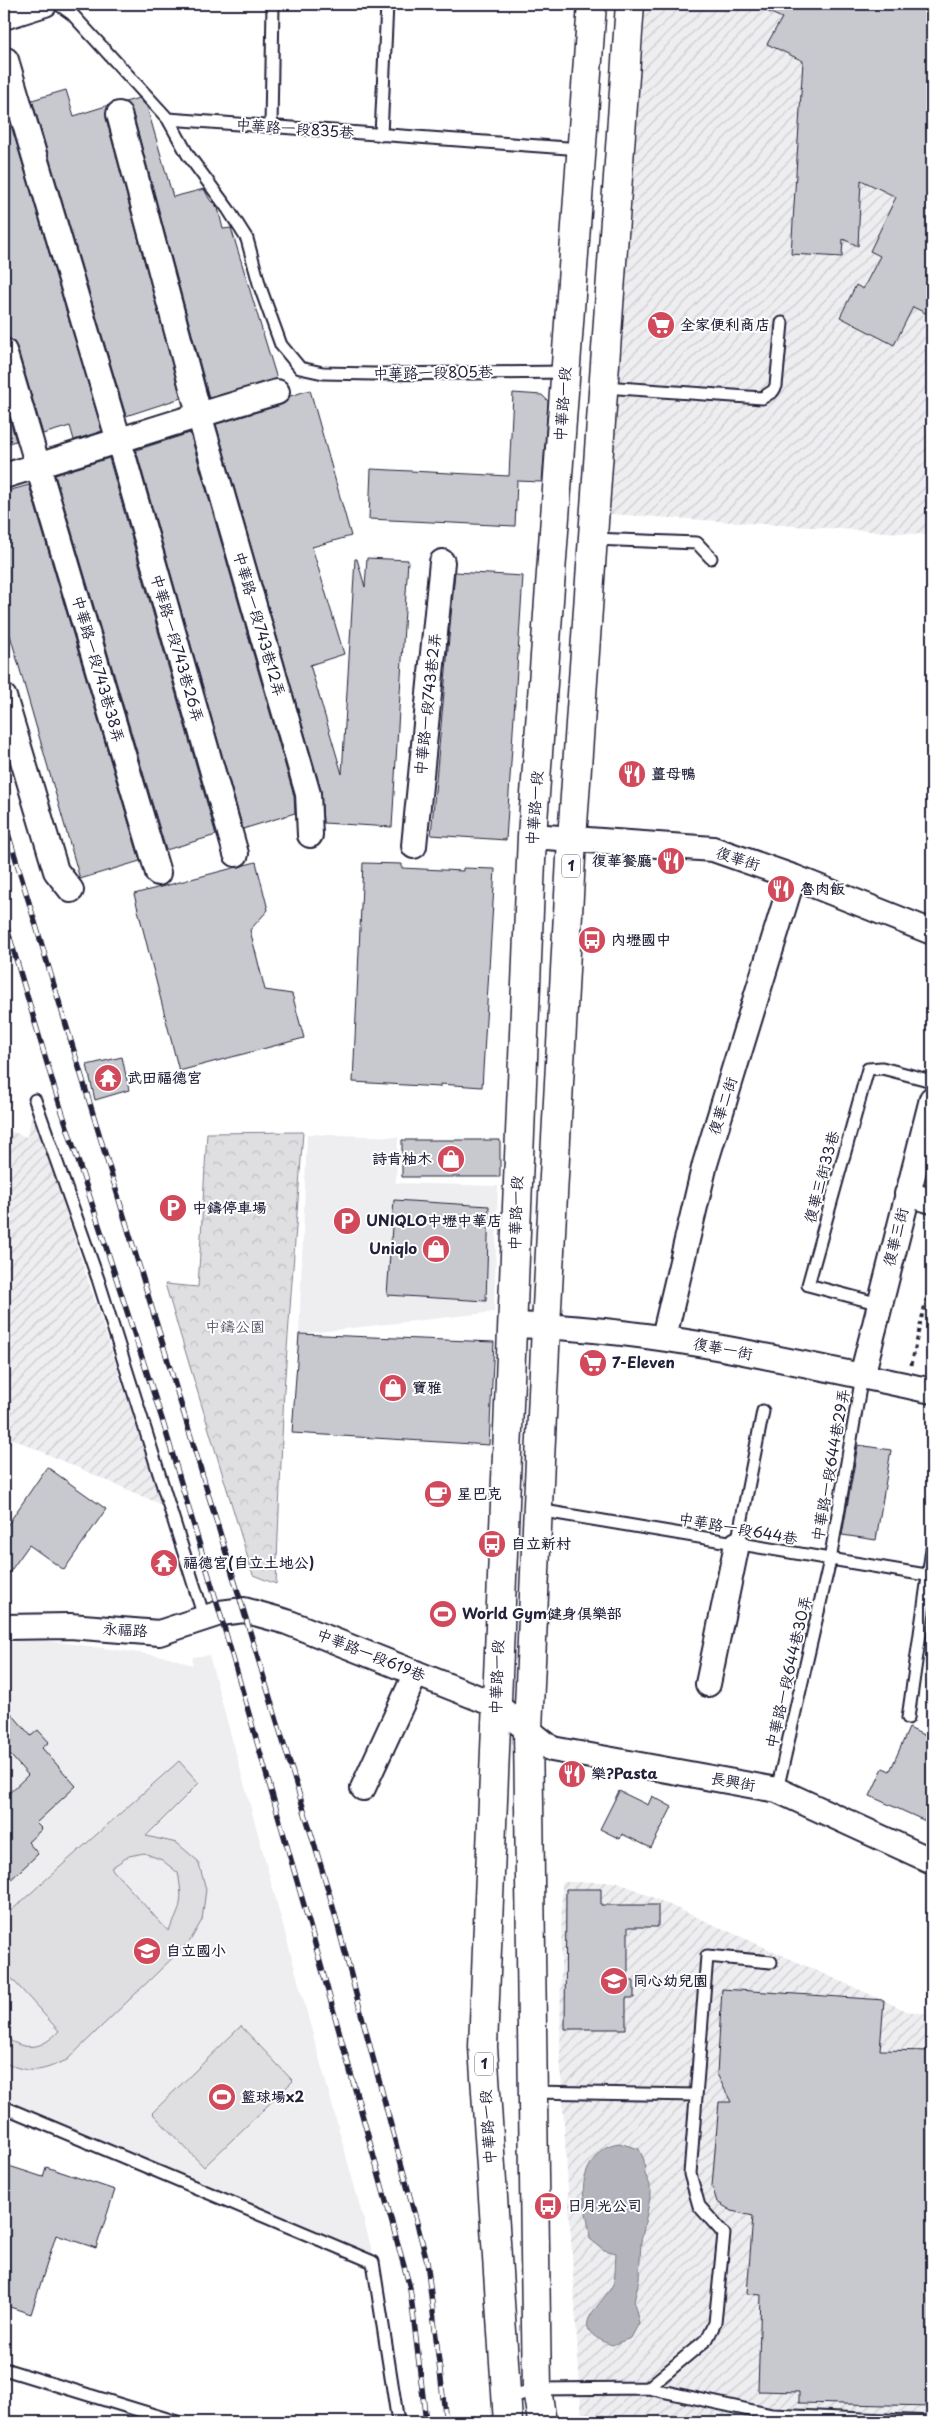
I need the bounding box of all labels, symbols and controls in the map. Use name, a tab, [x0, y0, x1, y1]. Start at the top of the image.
street label: 中華路一段835巷	[235, 112, 355, 143]
supermarket icon: 全家便利商店	[646, 310, 676, 340]
place label: 全家便利商店	[680, 312, 770, 335]
street label: 中華路一段805巷	[373, 359, 493, 384]
street label: 中華路一段	[547, 366, 576, 442]
street label: 中華路一段743巷12弄	[229, 548, 292, 699]
street label: 中華路一段743巷26弄	[146, 571, 211, 724]
street label: 中華路一段743巷38弄	[67, 592, 131, 745]
street label: 中華路一段743巷2弄	[408, 631, 445, 776]
restaurant icon: 薑母鴨	[617, 759, 647, 789]
place label: 薑母鴨	[651, 761, 696, 784]
street label: 中華路一段	[519, 770, 548, 846]
street label: 復華街	[714, 840, 763, 875]
restaurant icon: 復華餐廳	[656, 846, 686, 876]
place label: 復華餐廳	[592, 848, 652, 871]
road number: 1	[562, 854, 580, 878]
restaurant icon: 魯肉飯	[766, 874, 796, 904]
place label: 魯肉飯	[800, 876, 845, 899]
bus stop icon: 內壢國中	[577, 925, 607, 955]
place label: 內壢國中	[611, 927, 671, 950]
temple icon: 武田福德宮	[93, 1063, 123, 1093]
place label: 武田福德宮	[127, 1065, 202, 1088]
street label: 復華二街	[701, 1073, 742, 1138]
street label: 復華三街33巷	[797, 1128, 844, 1225]
shop icon: 詩肯柚木	[436, 1144, 466, 1174]
place label: 詩肯柚木	[372, 1146, 432, 1169]
street label: 中華路一段	[502, 1175, 527, 1251]
parking icon: 中鑄停車場	[158, 1193, 188, 1223]
place label: 中鑄停車場	[192, 1195, 267, 1218]
street label: 復華三街	[876, 1205, 913, 1269]
parking icon: UNIQLO中壢中華店	[332, 1206, 362, 1236]
place label: UNIQLO中壢中華店	[366, 1208, 502, 1231]
shop icon: Uniqlo	[421, 1234, 451, 1264]
place label: Uniqlo	[369, 1236, 417, 1259]
park label: 中鑄公園	[205, 1314, 265, 1337]
street label: 復華一街	[692, 1331, 755, 1365]
supermarket icon: 7-Eleven	[578, 1348, 608, 1378]
place label: 7-Eleven	[612, 1350, 675, 1373]
shop icon: 寶雅	[378, 1373, 408, 1403]
place label: 寶雅	[412, 1375, 442, 1398]
street label: 中華路一段644巷29弄	[805, 1387, 854, 1543]
cafe icon: 星巴克	[423, 1479, 453, 1509]
place label: 星巴克	[457, 1481, 502, 1504]
street label: 中華路一段644巷	[677, 1506, 800, 1549]
bus stop icon: 自立新村	[477, 1529, 507, 1559]
place label: 自立新村	[511, 1531, 571, 1554]
temple icon: 福德宮(自立土地公)	[149, 1548, 179, 1578]
place label: 福德宮(自立土地公)	[183, 1550, 314, 1573]
street label: 中華路一段644巷30弄	[759, 1593, 816, 1750]
sports icon: World Gym健身俱樂部	[428, 1599, 458, 1629]
place label: World Gym健身俱樂部	[462, 1601, 622, 1624]
street label: 永福路	[102, 1615, 148, 1642]
street label: 中華路一段619巷	[314, 1621, 429, 1686]
street label: 中華路一段	[483, 1639, 508, 1715]
restaurant icon: 樂?Pasta	[557, 1759, 587, 1789]
place label: 樂?Pasta	[591, 1761, 658, 1784]
street label: 長興街	[709, 1765, 757, 1796]
school or university icon: 自立國小	[132, 1936, 162, 1966]
place label: 自立國小	[166, 1938, 226, 1961]
school or university icon: 同心幼兒園	[599, 1966, 629, 1996]
place label: 同心幼兒園	[633, 1968, 708, 1991]
road number: 1	[475, 2052, 493, 2076]
sports icon: 籃球場x2	[207, 2082, 237, 2112]
place label: 籃球場x2	[241, 2084, 304, 2107]
street label: 中華路一段	[472, 2089, 501, 2165]
bus stop icon: 日月光公司	[533, 2191, 563, 2221]
place label: 日月光公司	[567, 2193, 642, 2216]

